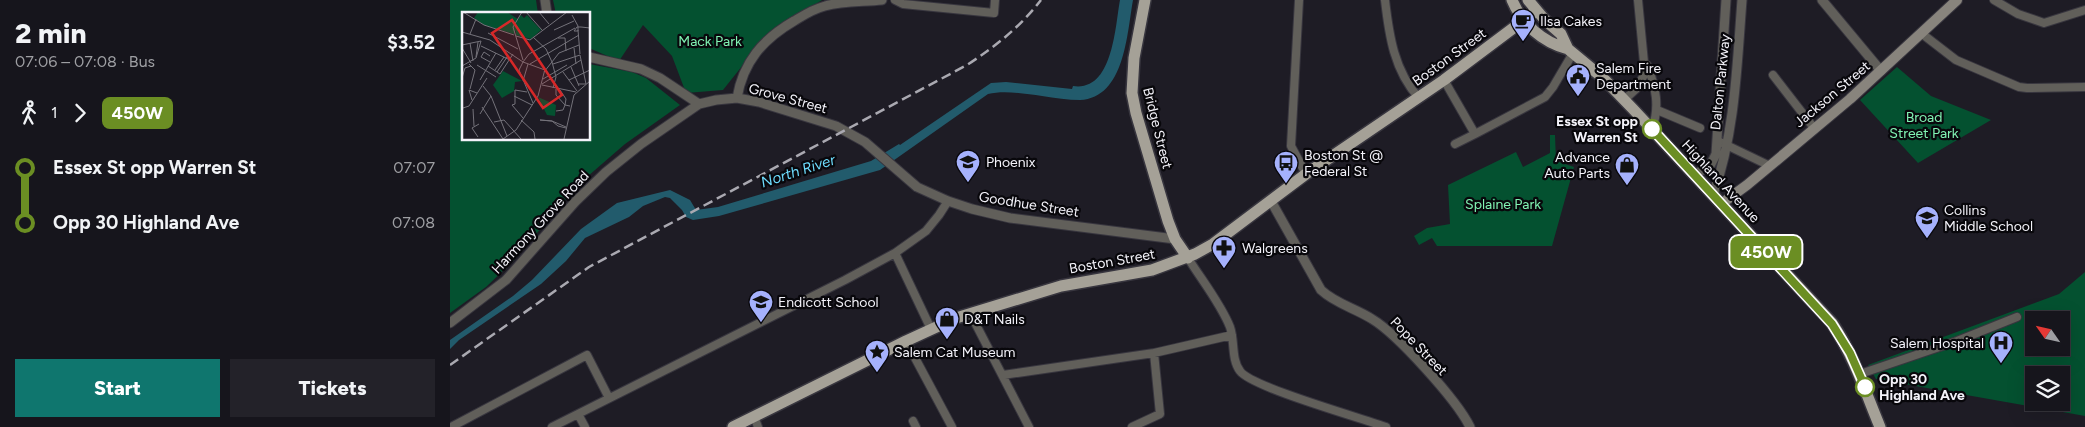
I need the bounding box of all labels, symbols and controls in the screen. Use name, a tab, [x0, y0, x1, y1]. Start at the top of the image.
cafe icon: Ilsa Cakes	[1510, 8, 1536, 42]
inset map	[462, 12, 590, 140]
place label: Ilsa Cakes	[1540, 13, 1602, 30]
text: 2 min	[15, 16, 86, 50]
street label: Boston Street	[1409, 25, 1490, 90]
text: $3.52	[387, 31, 435, 54]
park label: Mack Park	[678, 33, 742, 50]
street label: Dalton Parkway	[1707, 33, 1734, 131]
text: 07:06 – 07:08 · Bus	[15, 52, 155, 71]
street label: Jackson Street	[1791, 58, 1874, 131]
place label: Salem Fire Department	[1596, 60, 1671, 93]
public building icon: Salem Fire Department	[1565, 63, 1591, 97]
street label: Grove Street	[747, 80, 829, 117]
street label: Bridge Street	[1139, 86, 1176, 171]
icon: walk	[15, 99, 43, 127]
icon: forward	[66, 99, 94, 127]
text: 450W	[112, 102, 163, 124]
text: 1	[51, 103, 58, 122]
park label: Broad Street Park	[1889, 109, 1959, 142]
place label: Essex St opp Warren St	[1556, 113, 1638, 146]
marker: Essex St opp Warren St	[1642, 119, 1662, 139]
street label: Highland Avenue	[1678, 136, 1764, 226]
place label: Boston St @ Federal St	[1304, 147, 1383, 180]
school or university icon: Phoenix	[955, 149, 981, 183]
place label: Advance Auto Parts	[1544, 149, 1610, 182]
water label: North River	[759, 150, 838, 191]
bus stop icon: Boston St @ Federal St	[1273, 150, 1299, 184]
shop icon: Advance Auto Parts	[1614, 152, 1640, 186]
place label: Phoenix	[986, 154, 1036, 171]
text: Essex St opp Warren St	[53, 156, 256, 179]
text: 07:07	[393, 158, 435, 177]
street label: Harmony Grove Road	[488, 167, 593, 277]
street label: Goodhue Street	[978, 188, 1080, 221]
park label: Splaine Park	[1465, 196, 1541, 213]
place label: Collins Middle School	[1944, 202, 2033, 235]
school or university icon: Collins Middle School	[1914, 205, 1940, 239]
text: Opp 30 Highland Ave	[53, 211, 239, 234]
text: 07:08	[392, 213, 435, 232]
pharmacy icon: Walgreens	[1211, 235, 1237, 269]
line badge: 450W	[1731, 236, 1801, 268]
place label: Walgreens	[1242, 240, 1308, 257]
text: 450W	[1740, 241, 1792, 263]
street label: Boston Street	[1068, 246, 1156, 277]
school or university icon: Endicott School	[748, 289, 774, 323]
place label: Endicott School	[778, 294, 879, 311]
shop icon: D&T Nails	[934, 306, 960, 340]
place label: D&T Nails	[964, 311, 1025, 328]
north arrow	[2025, 311, 2070, 356]
map controls	[2025, 311, 2070, 411]
street label: Pope Street	[1387, 314, 1451, 379]
hospital icon: Salem Hospital	[1988, 330, 2014, 364]
place label: Salem Hospital	[1890, 335, 1984, 352]
place icon: Salem Cat Museum	[864, 339, 890, 373]
place label: Salem Cat Museum	[894, 344, 1015, 361]
button: Start	[15, 359, 220, 417]
button: Tickets	[230, 359, 435, 417]
button: layers	[2025, 366, 2070, 411]
place label: Opp 30 Highland Ave	[1879, 371, 1965, 404]
marker: Opp 30 Highland Ave	[1855, 377, 1875, 397]

